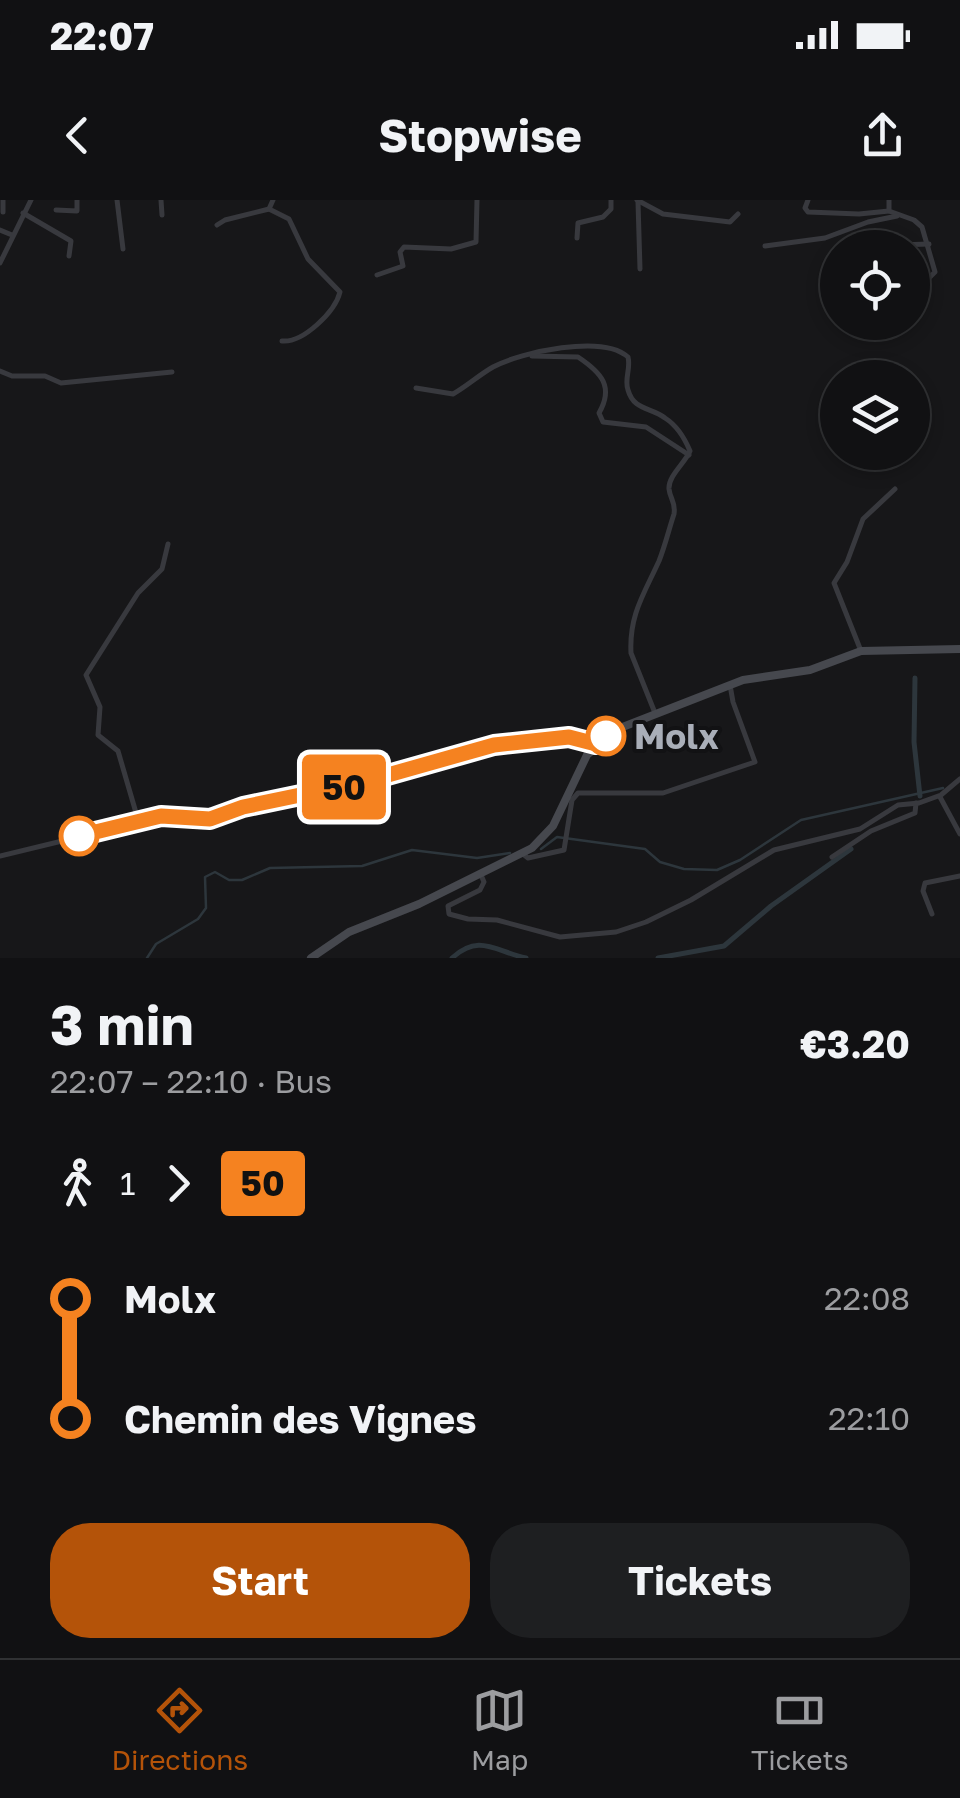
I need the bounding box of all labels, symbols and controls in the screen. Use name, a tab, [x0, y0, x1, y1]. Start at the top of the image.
text: 22:07	[50, 13, 154, 58]
icon: back	[50, 108, 105, 163]
text: Stopwise	[378, 108, 582, 162]
icon: share	[855, 108, 910, 163]
map controls	[820, 230, 930, 470]
button: locate	[820, 230, 930, 340]
button: layers	[820, 360, 930, 470]
place label: Molx	[634, 715, 719, 757]
marker: Molx	[587, 717, 625, 755]
line badge: 50	[299, 754, 389, 820]
text: 50	[322, 766, 366, 808]
unlabelled marker	[60, 817, 98, 855]
text: 3 min	[50, 991, 194, 1057]
text: €3.20	[800, 1021, 910, 1066]
text: 22:07 – 22:10 · Bus	[50, 1062, 332, 1100]
icon: walk	[50, 1156, 105, 1211]
icon: forward	[151, 1156, 206, 1211]
text: 50	[241, 1162, 285, 1204]
text: 1	[120, 1164, 136, 1202]
text: Molx	[124, 1276, 216, 1321]
text: 22:08	[824, 1279, 910, 1317]
text: Chemin des Vignes	[124, 1396, 477, 1441]
text: 22:10	[828, 1399, 910, 1437]
button: Start	[50, 1523, 470, 1638]
button: Tickets	[490, 1523, 910, 1638]
tab: Directions	[111, 1683, 248, 1776]
tab: Map	[471, 1683, 528, 1776]
tab: Tickets	[751, 1683, 849, 1776]

